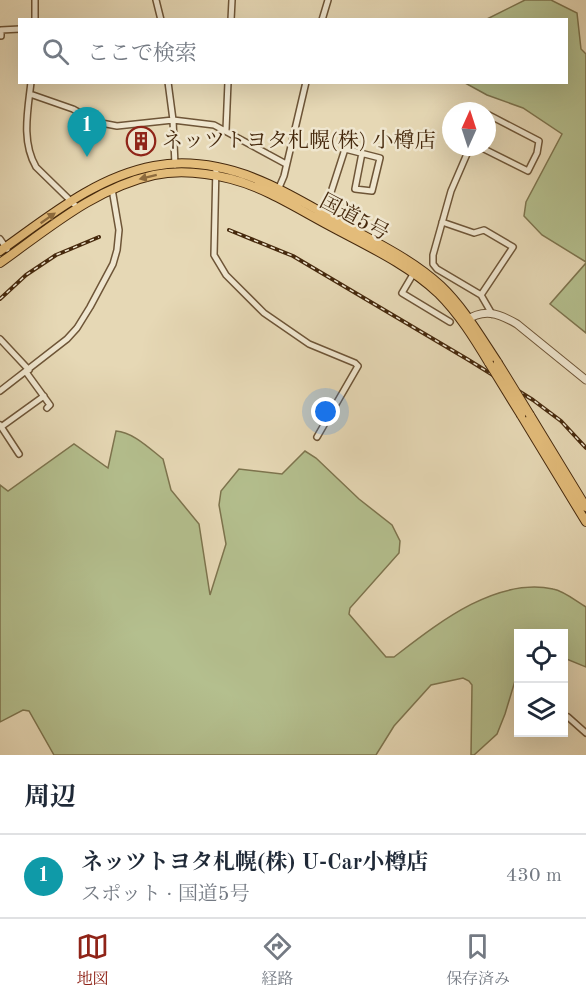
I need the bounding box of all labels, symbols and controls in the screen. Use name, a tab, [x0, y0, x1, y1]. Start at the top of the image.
search box	[18, 18, 568, 84]
icon: search	[39, 35, 72, 68]
text: ここで検索	[87, 43, 197, 65]
north arrow	[442, 102, 496, 156]
pin: 1	[68, 108, 106, 157]
building icon: ネッツトヨタ札幌(株) 小樽店	[125, 125, 157, 157]
place label: ネッツトヨタ札幌(株) 小樽店	[162, 129, 435, 152]
one-way arrow	[139, 172, 157, 182]
street label: 国道5号	[316, 189, 393, 245]
one-way arrow	[39, 212, 55, 224]
your location	[311, 397, 340, 426]
map controls	[514, 629, 568, 737]
button: locate	[514, 629, 568, 683]
button: layers	[514, 683, 568, 737]
text: 周辺	[24, 785, 76, 811]
text: ネッツトヨタ札幌(株) U-Car小樽店	[81, 852, 428, 874]
text: 1	[38, 866, 49, 886]
text: 430 m	[506, 866, 562, 886]
text: スポット · 国道5号	[81, 885, 249, 905]
tab: 地図	[76, 930, 109, 990]
tab: 経路	[261, 930, 294, 990]
tab: 保存済み	[446, 930, 510, 990]

